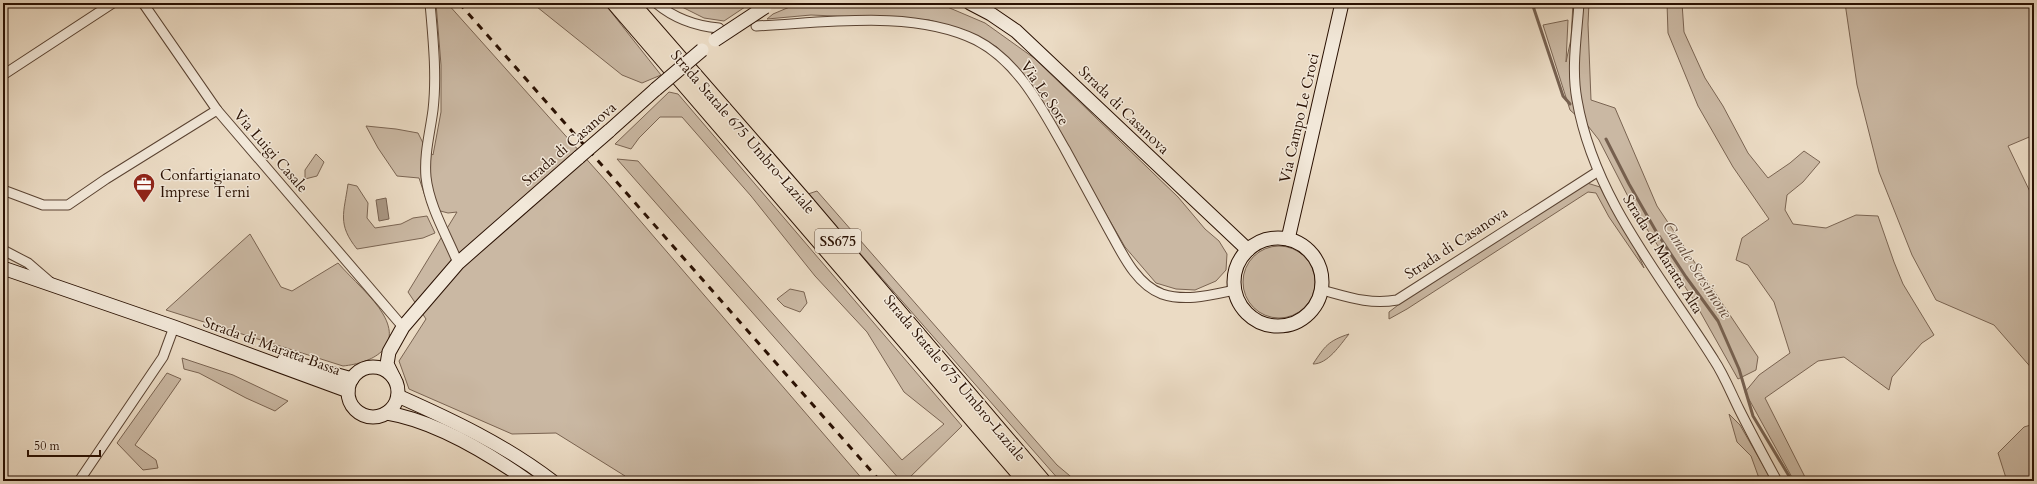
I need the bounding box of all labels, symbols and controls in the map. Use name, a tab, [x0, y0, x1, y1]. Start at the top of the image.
street label: Strada Statale 675 Umbro-Laziale	[666, 46, 820, 218]
street label: Via Campo Le Croci	[1274, 51, 1324, 185]
street label: Via Le Sore	[1016, 57, 1074, 129]
street label: Strada di Casanova	[1074, 61, 1174, 159]
street label: Strada di Casanova	[517, 97, 621, 191]
street label: Via Luigi Casale	[229, 105, 313, 197]
place label: Confartigianato Imprese Terni	[160, 165, 261, 202]
office icon: Confartigianato Imprese Terni	[131, 171, 157, 204]
street label: Strada di Maratta Alta	[1618, 191, 1708, 318]
street label: Strada di Casanova	[1401, 202, 1512, 284]
water label: Canale Sersimone	[1657, 217, 1737, 324]
road number: SS675	[815, 229, 861, 253]
street label: Strada Statale 675 Umbro-Laziale	[879, 291, 1031, 465]
street label: Strada di Maratta Bassa	[201, 312, 344, 380]
scale bar	[28, 432, 100, 458]
text: 50 m	[34, 438, 61, 454]

